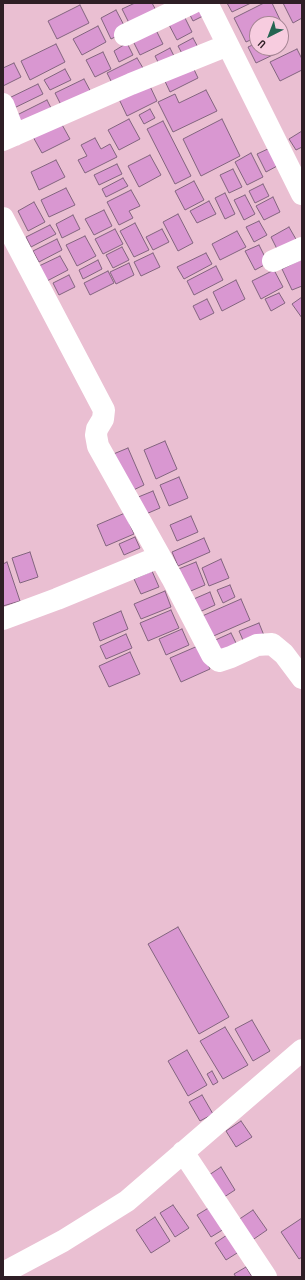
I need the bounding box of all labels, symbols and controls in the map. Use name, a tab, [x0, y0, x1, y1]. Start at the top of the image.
north arrow	[249, 16, 289, 56]
text: U	[255, 37, 268, 51]

